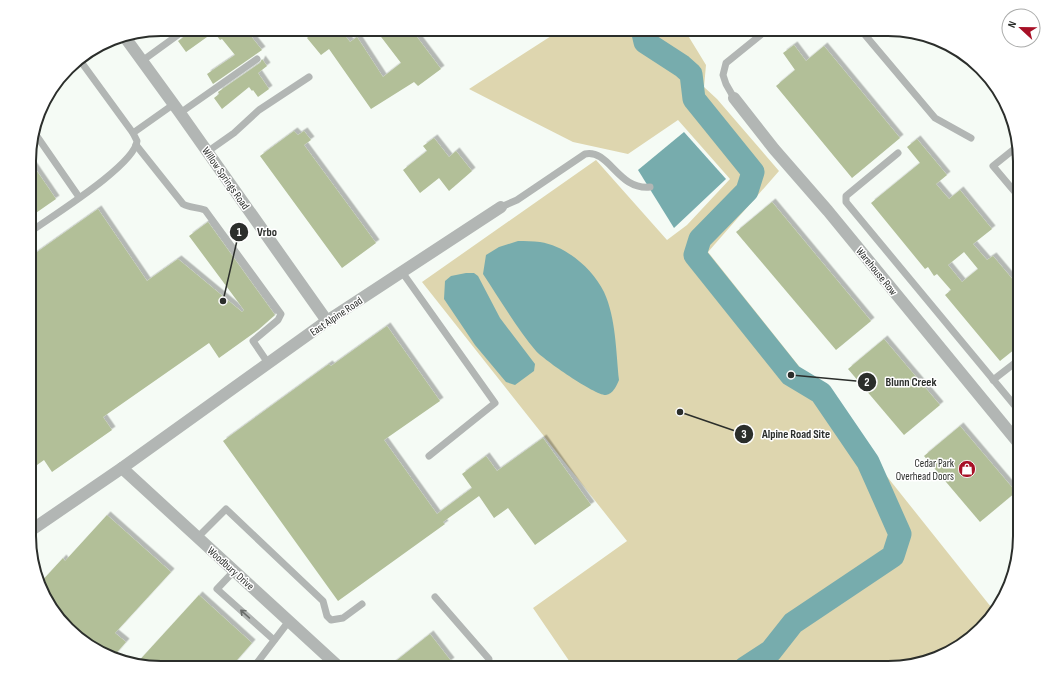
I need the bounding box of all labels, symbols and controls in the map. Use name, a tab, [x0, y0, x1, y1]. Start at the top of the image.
north arrow	[1001, 8, 1041, 48]
text: N	[1005, 19, 1019, 30]
street label: Willow Springs Road	[199, 145, 252, 212]
callout: Vrbo	[229, 220, 285, 244]
text: 1	[237, 225, 242, 240]
text: Vrbo	[257, 225, 277, 240]
street label: Warehouse Row	[853, 245, 900, 298]
street label: East Alpine Road	[308, 294, 365, 339]
callout: Blunn Creek	[857, 370, 944, 394]
text: 2	[864, 375, 870, 390]
text: Blunn Creek	[886, 375, 936, 390]
callout: Alpine Road Site	[734, 422, 838, 446]
text: 3	[741, 427, 747, 442]
text: Alpine Road Site	[761, 427, 830, 442]
place label: Cedar Park Overhead Doors	[896, 457, 955, 483]
shop icon: Cedar Park Overhead Doors	[957, 459, 977, 479]
street label: Woodbury Drive	[205, 544, 257, 593]
one-way arrow	[241, 610, 251, 619]

